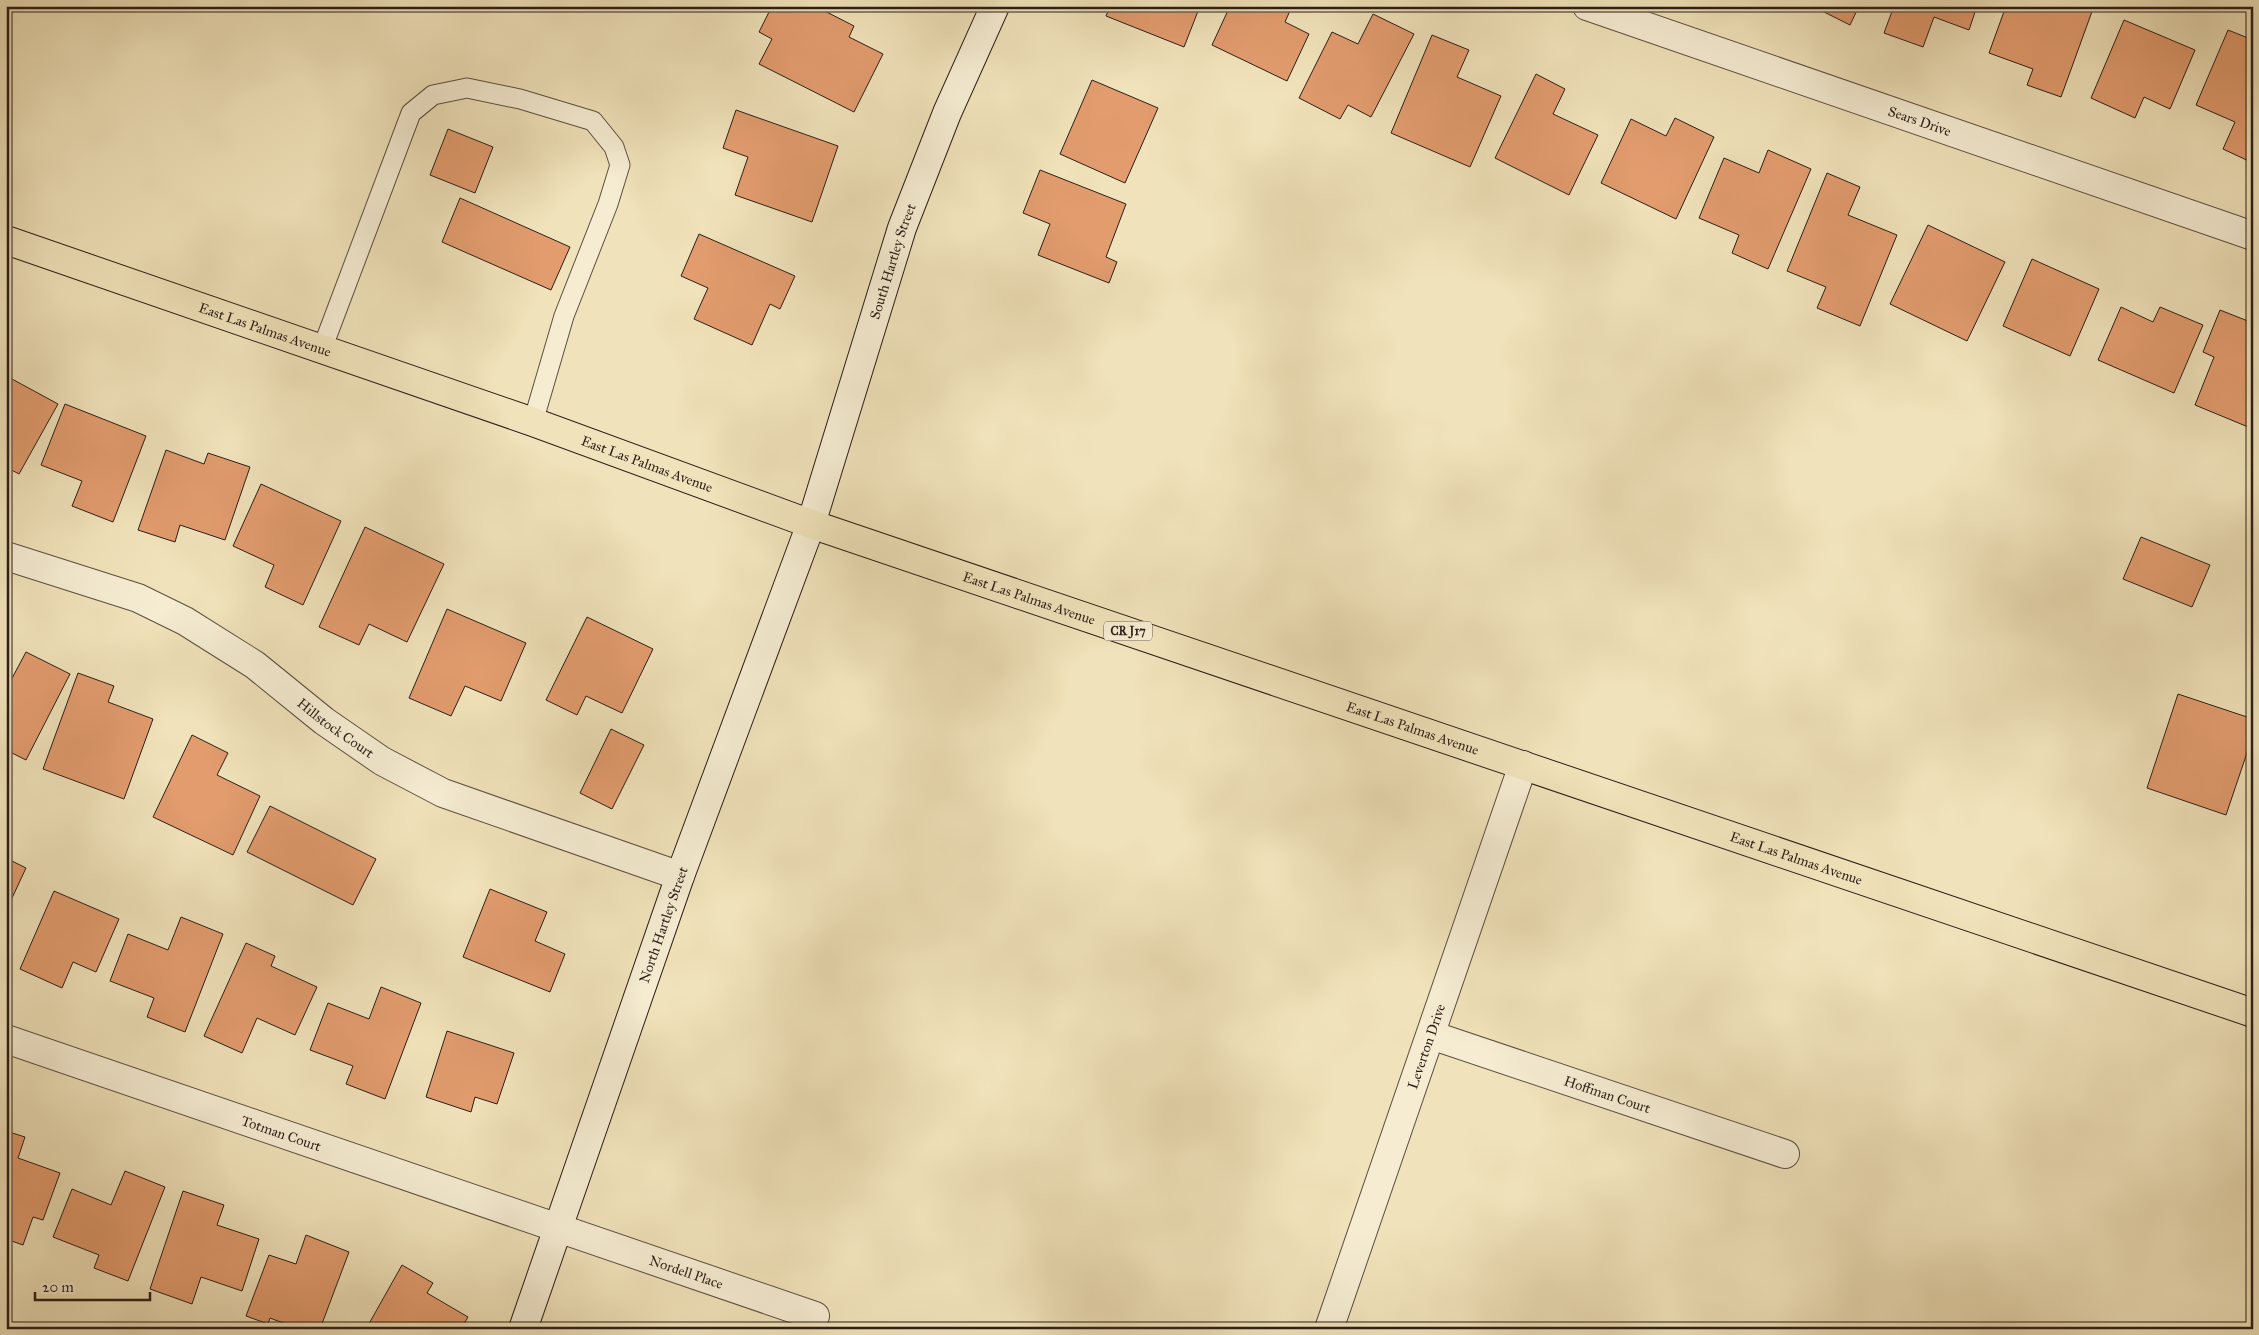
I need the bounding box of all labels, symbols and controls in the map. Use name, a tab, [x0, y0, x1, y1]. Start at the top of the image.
street label: Sears Drive	[1886, 102, 1954, 140]
street label: South Hartley Street	[866, 201, 919, 321]
street label: East Las Palmas Avenue	[197, 299, 334, 360]
street label: East Las Palmas Avenue	[579, 432, 715, 496]
street label: East Las Palmas Avenue	[961, 568, 1098, 628]
road number: CR J17	[1104, 622, 1152, 640]
street label: Hillstock Court	[294, 694, 377, 761]
street label: East Las Palmas Avenue	[1344, 698, 1481, 758]
street label: East Las Palmas Avenue	[1728, 828, 1865, 888]
street label: North Hartley Street	[635, 864, 691, 985]
street label: Leverton Drive	[1404, 1001, 1449, 1091]
street label: Hoffman Court	[1562, 1072, 1653, 1117]
street label: Totman Court	[239, 1112, 323, 1155]
street label: Nordell Place	[647, 1251, 726, 1292]
scale bar	[35, 1270, 150, 1302]
text: 20 m	[42, 1278, 74, 1296]

